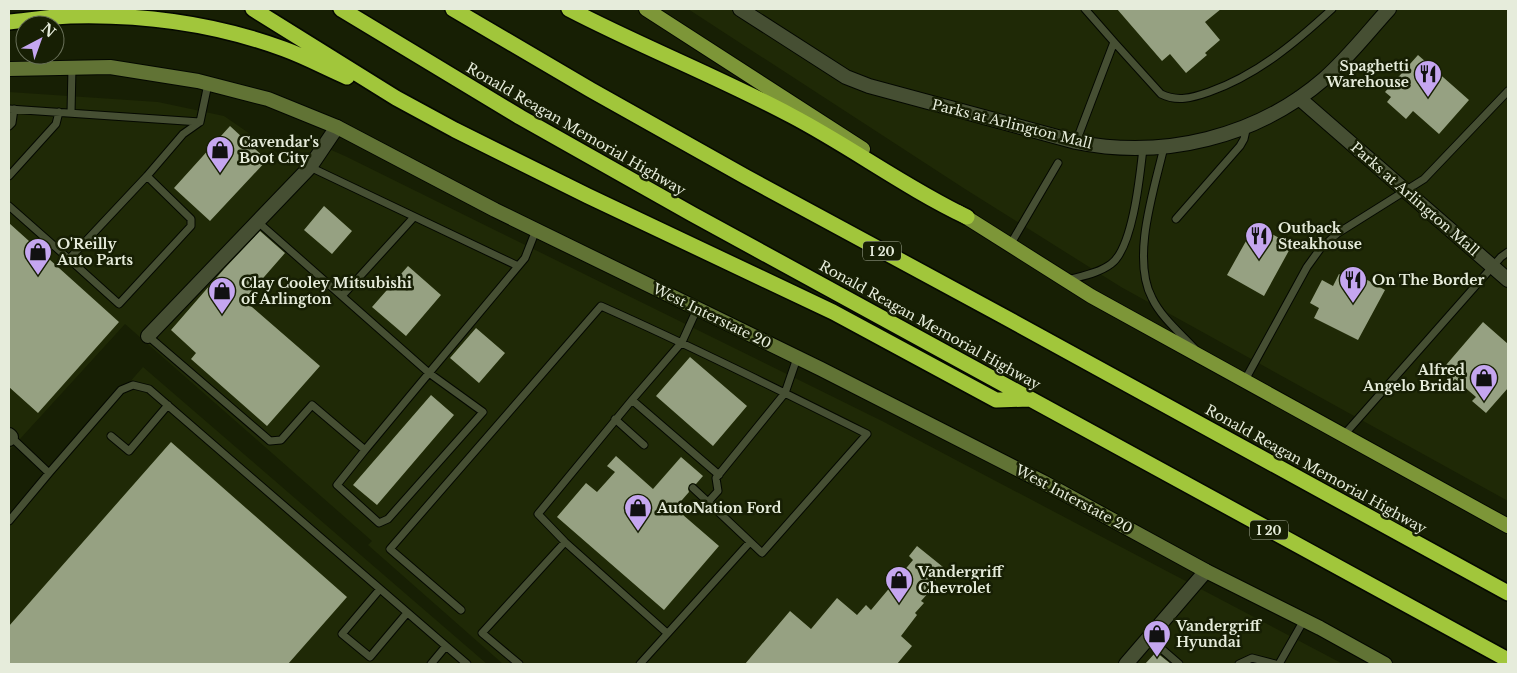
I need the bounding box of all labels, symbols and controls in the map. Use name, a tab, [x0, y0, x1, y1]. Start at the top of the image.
north arrow	[15, 15, 65, 65]
text: N	[38, 19, 59, 41]
place label: Spaghetti Warehouse	[1325, 57, 1409, 91]
street label: Ronald Reagan Memorial Highway	[463, 59, 689, 199]
restaurant icon: Spaghetti Warehouse	[1413, 59, 1443, 98]
street label: Parks at Arlington Mall	[930, 95, 1094, 153]
place label: Cavendar's Boot City	[239, 133, 320, 167]
shop icon: Cavendar's Boot City	[205, 135, 235, 174]
street label: Parks at Arlington Mall	[1347, 138, 1483, 260]
place label: Outback Steakhouse	[1278, 219, 1362, 253]
restaurant icon: Outback Steakhouse	[1244, 221, 1274, 260]
place label: O'Reilly Auto Parts	[56, 235, 133, 269]
shop icon: O'Reilly Auto Parts	[23, 237, 53, 276]
road number: I 20	[863, 242, 901, 260]
street label: Ronald Reagan Memorial Highway	[816, 256, 1044, 394]
restaurant icon: On The Border	[1338, 265, 1368, 304]
place label: On The Border	[1372, 271, 1484, 289]
place label: Clay Cooley Mitsubishi of Arlington	[241, 274, 412, 308]
shop icon: Clay Cooley Mitsubishi of Arlington	[207, 276, 237, 315]
street label: West Interstate 20	[649, 279, 774, 353]
place label: Alfred Angelo Bridal	[1362, 361, 1465, 395]
shop icon: Alfred Angelo Bridal	[1469, 363, 1499, 402]
street label: Ronald Reagan Memorial Highway	[1202, 400, 1430, 538]
street label: West Interstate 20	[1012, 460, 1136, 537]
shop icon: AutoNation Ford	[623, 493, 653, 532]
place label: AutoNation Ford	[656, 499, 782, 517]
road number: I 20	[1250, 520, 1288, 540]
place label: Vandergriff Chevrolet	[917, 563, 1005, 597]
shop icon: Vandergriff Chevrolet	[884, 565, 914, 604]
place label: Vandergriff Hyundai	[1175, 617, 1263, 651]
shop icon: Vandergriff Hyundai	[1142, 619, 1172, 658]

